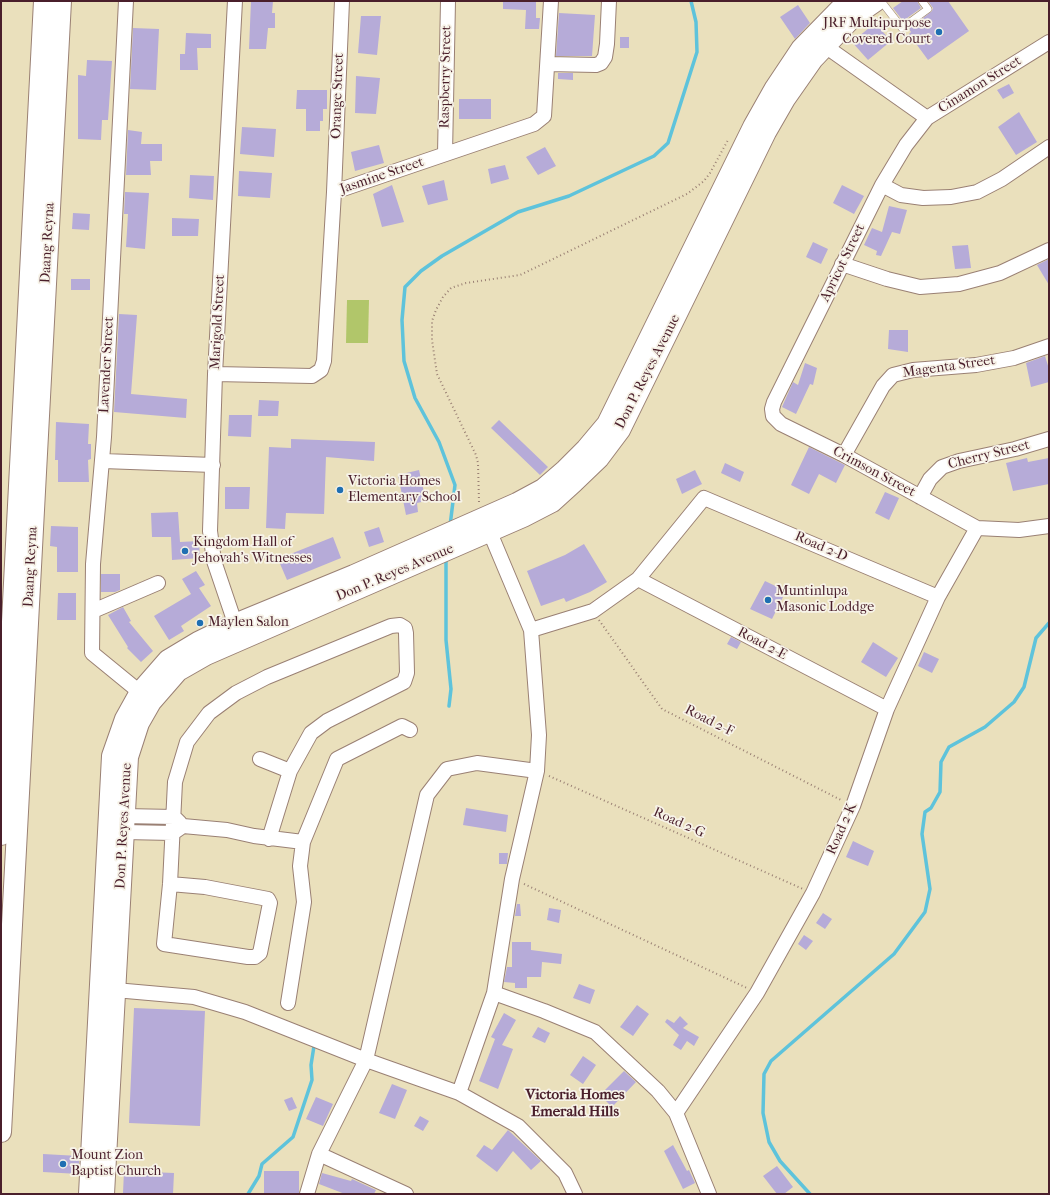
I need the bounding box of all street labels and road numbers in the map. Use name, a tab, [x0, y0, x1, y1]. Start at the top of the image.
street label: Raspberry Street	[437, 25, 455, 129]
street label: Orange Street	[328, 53, 348, 139]
street label: Cinamon Street	[935, 53, 1025, 117]
street label: Jasmine Street	[338, 154, 426, 198]
street label: Daang Reyna	[37, 202, 59, 284]
street label: Apricot Street	[817, 221, 869, 305]
street label: Marigold Street	[207, 274, 229, 370]
street label: Don P. Reyes Avenue	[612, 312, 684, 432]
street label: Lavender Street	[96, 316, 118, 414]
street label: Magenta Street	[902, 352, 996, 382]
street label: Cherry Street	[946, 437, 1032, 473]
street label: Crimson Street	[830, 443, 918, 501]
street label: Daang Reyna	[20, 526, 42, 608]
street label: Road 2-D	[792, 528, 850, 566]
street label: Don P. Reyes Avenue	[334, 541, 456, 605]
street label: Road 2-E	[734, 624, 790, 664]
street label: Road 2-F	[682, 702, 736, 740]
street label: Don P. Reyes Avenue	[112, 763, 136, 889]
street label: Road 2-K	[823, 800, 861, 858]
street label: Road 2-G	[651, 804, 707, 842]

